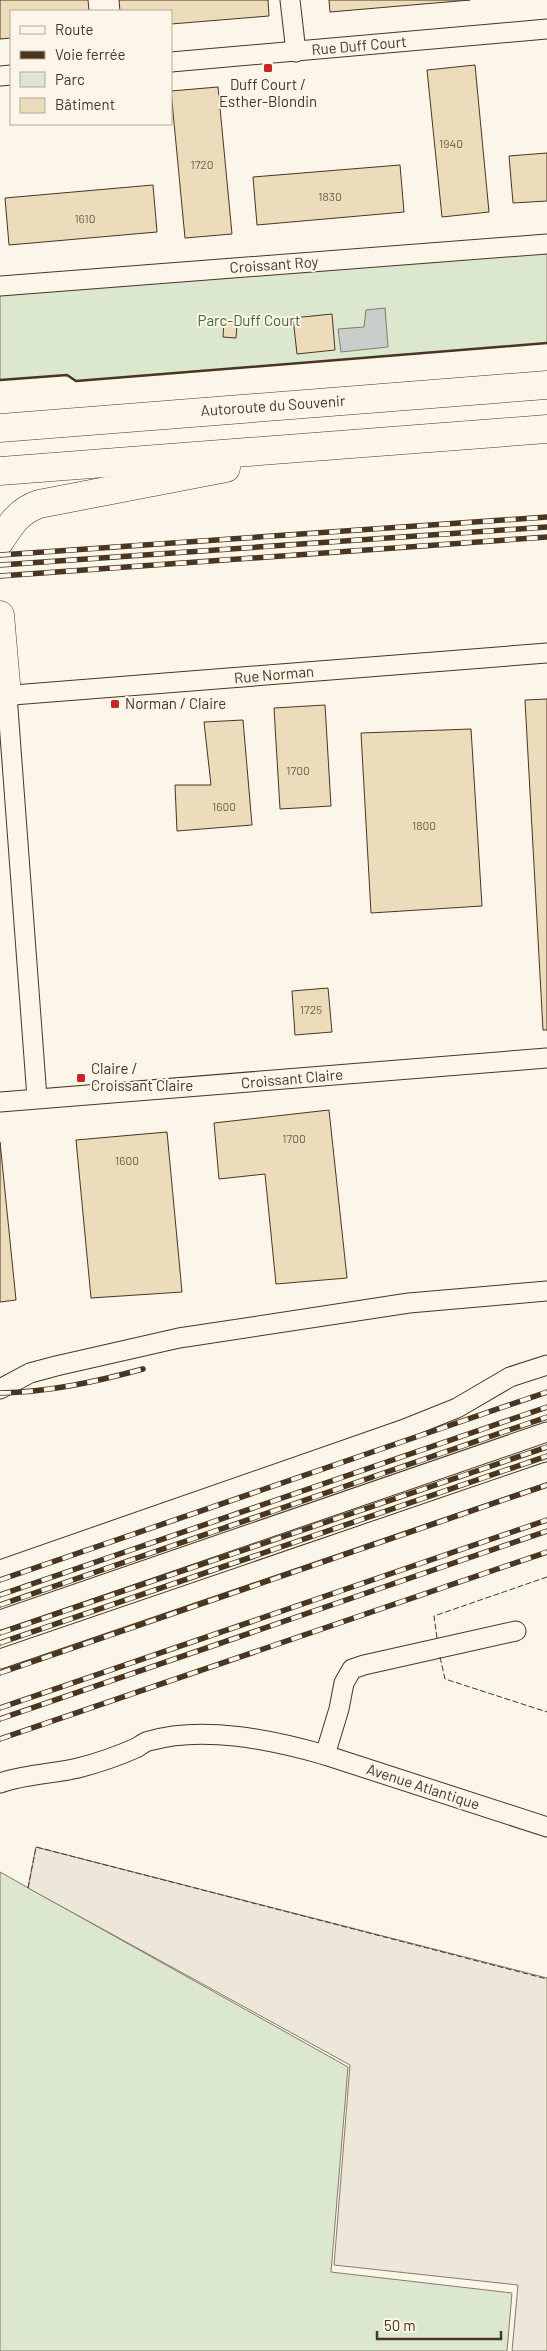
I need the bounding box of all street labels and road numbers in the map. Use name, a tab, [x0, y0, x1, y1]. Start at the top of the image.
street label: Rue Duff Court	[311, 32, 407, 58]
street label: Croissant Roy	[229, 252, 319, 276]
street label: Autoroute du Souvenir	[200, 391, 346, 419]
street label: Rue Norman	[233, 662, 315, 686]
street label: Croissant Claire	[240, 1065, 344, 1091]
street label: Avenue Atlantique	[364, 1759, 482, 1813]

